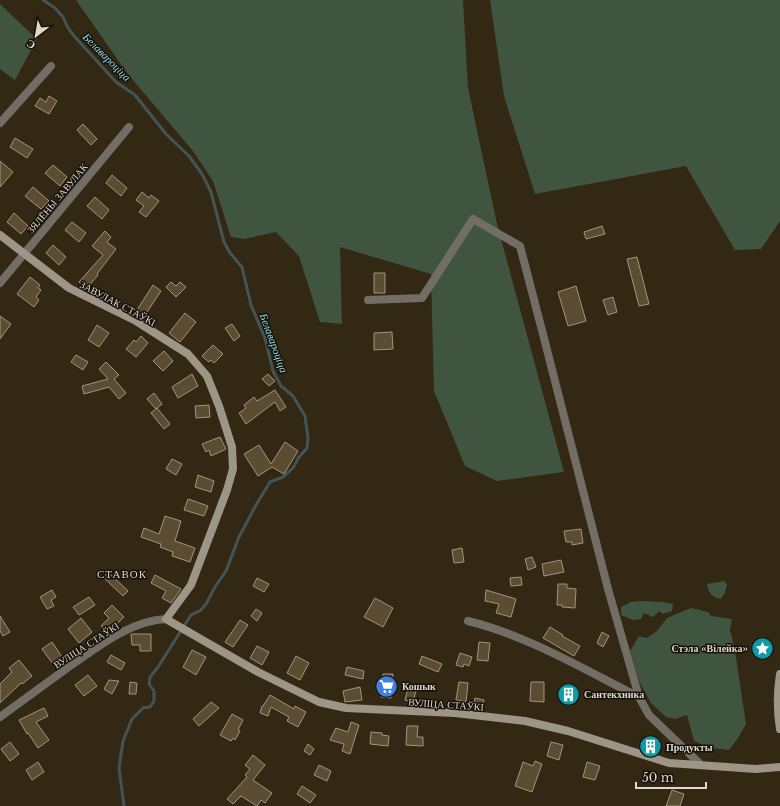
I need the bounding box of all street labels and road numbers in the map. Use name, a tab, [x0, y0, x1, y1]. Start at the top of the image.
street label: ЗЯЛЁНЫ ЗАВУЛАК	[24, 160, 91, 236]
street label: ЗАВУЛАК СТАЎКІ	[78, 278, 158, 329]
street label: ВУЛІЦА СТАЎКІ	[51, 619, 122, 672]
street label: ВУЛІЦА СТАЎКІ	[408, 695, 484, 714]

